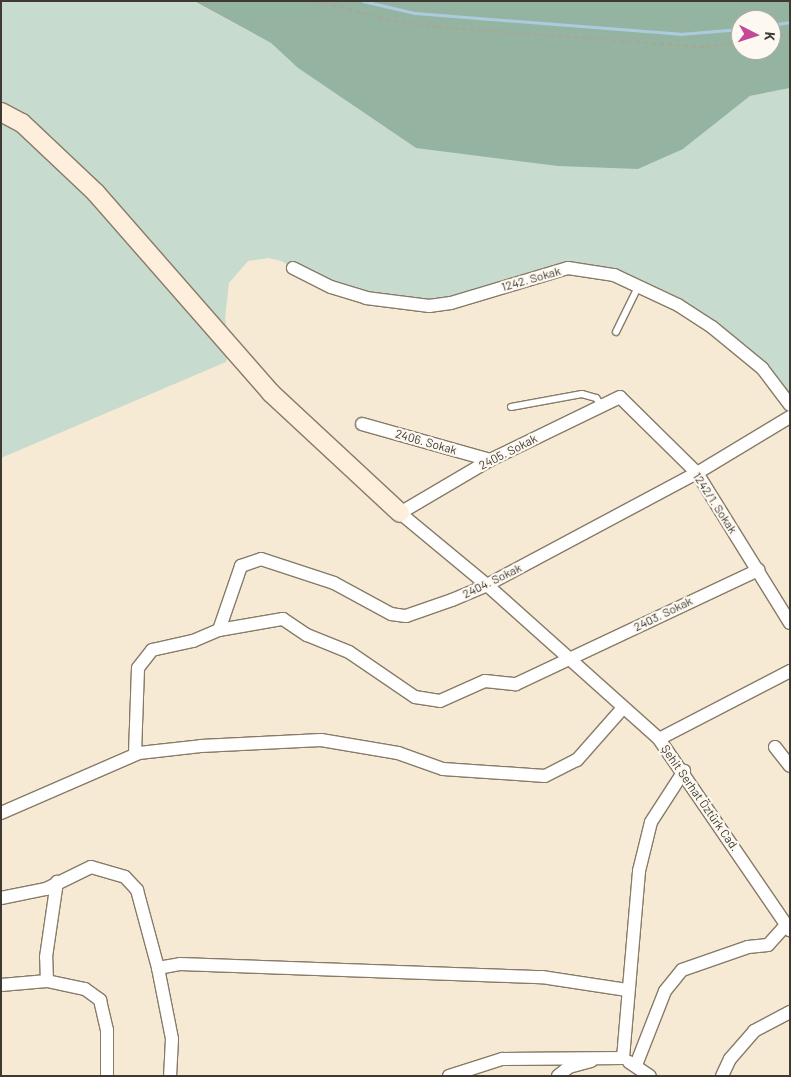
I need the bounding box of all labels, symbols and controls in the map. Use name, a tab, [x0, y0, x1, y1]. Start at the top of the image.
north arrow	[731, 10, 781, 60]
text: K	[762, 31, 779, 41]
street label: 1242. Sokak	[500, 264, 562, 294]
street label: 2406. Sokak	[394, 426, 458, 458]
street label: 2405. Sokak	[477, 431, 539, 473]
street label: 1242/1. Sokak	[690, 470, 740, 536]
street label: 2404. Sokak	[460, 561, 524, 601]
street label: 2403. Sokak	[631, 594, 695, 634]
street label: Şehit Serhat Öztürk Cad.	[658, 742, 742, 854]

